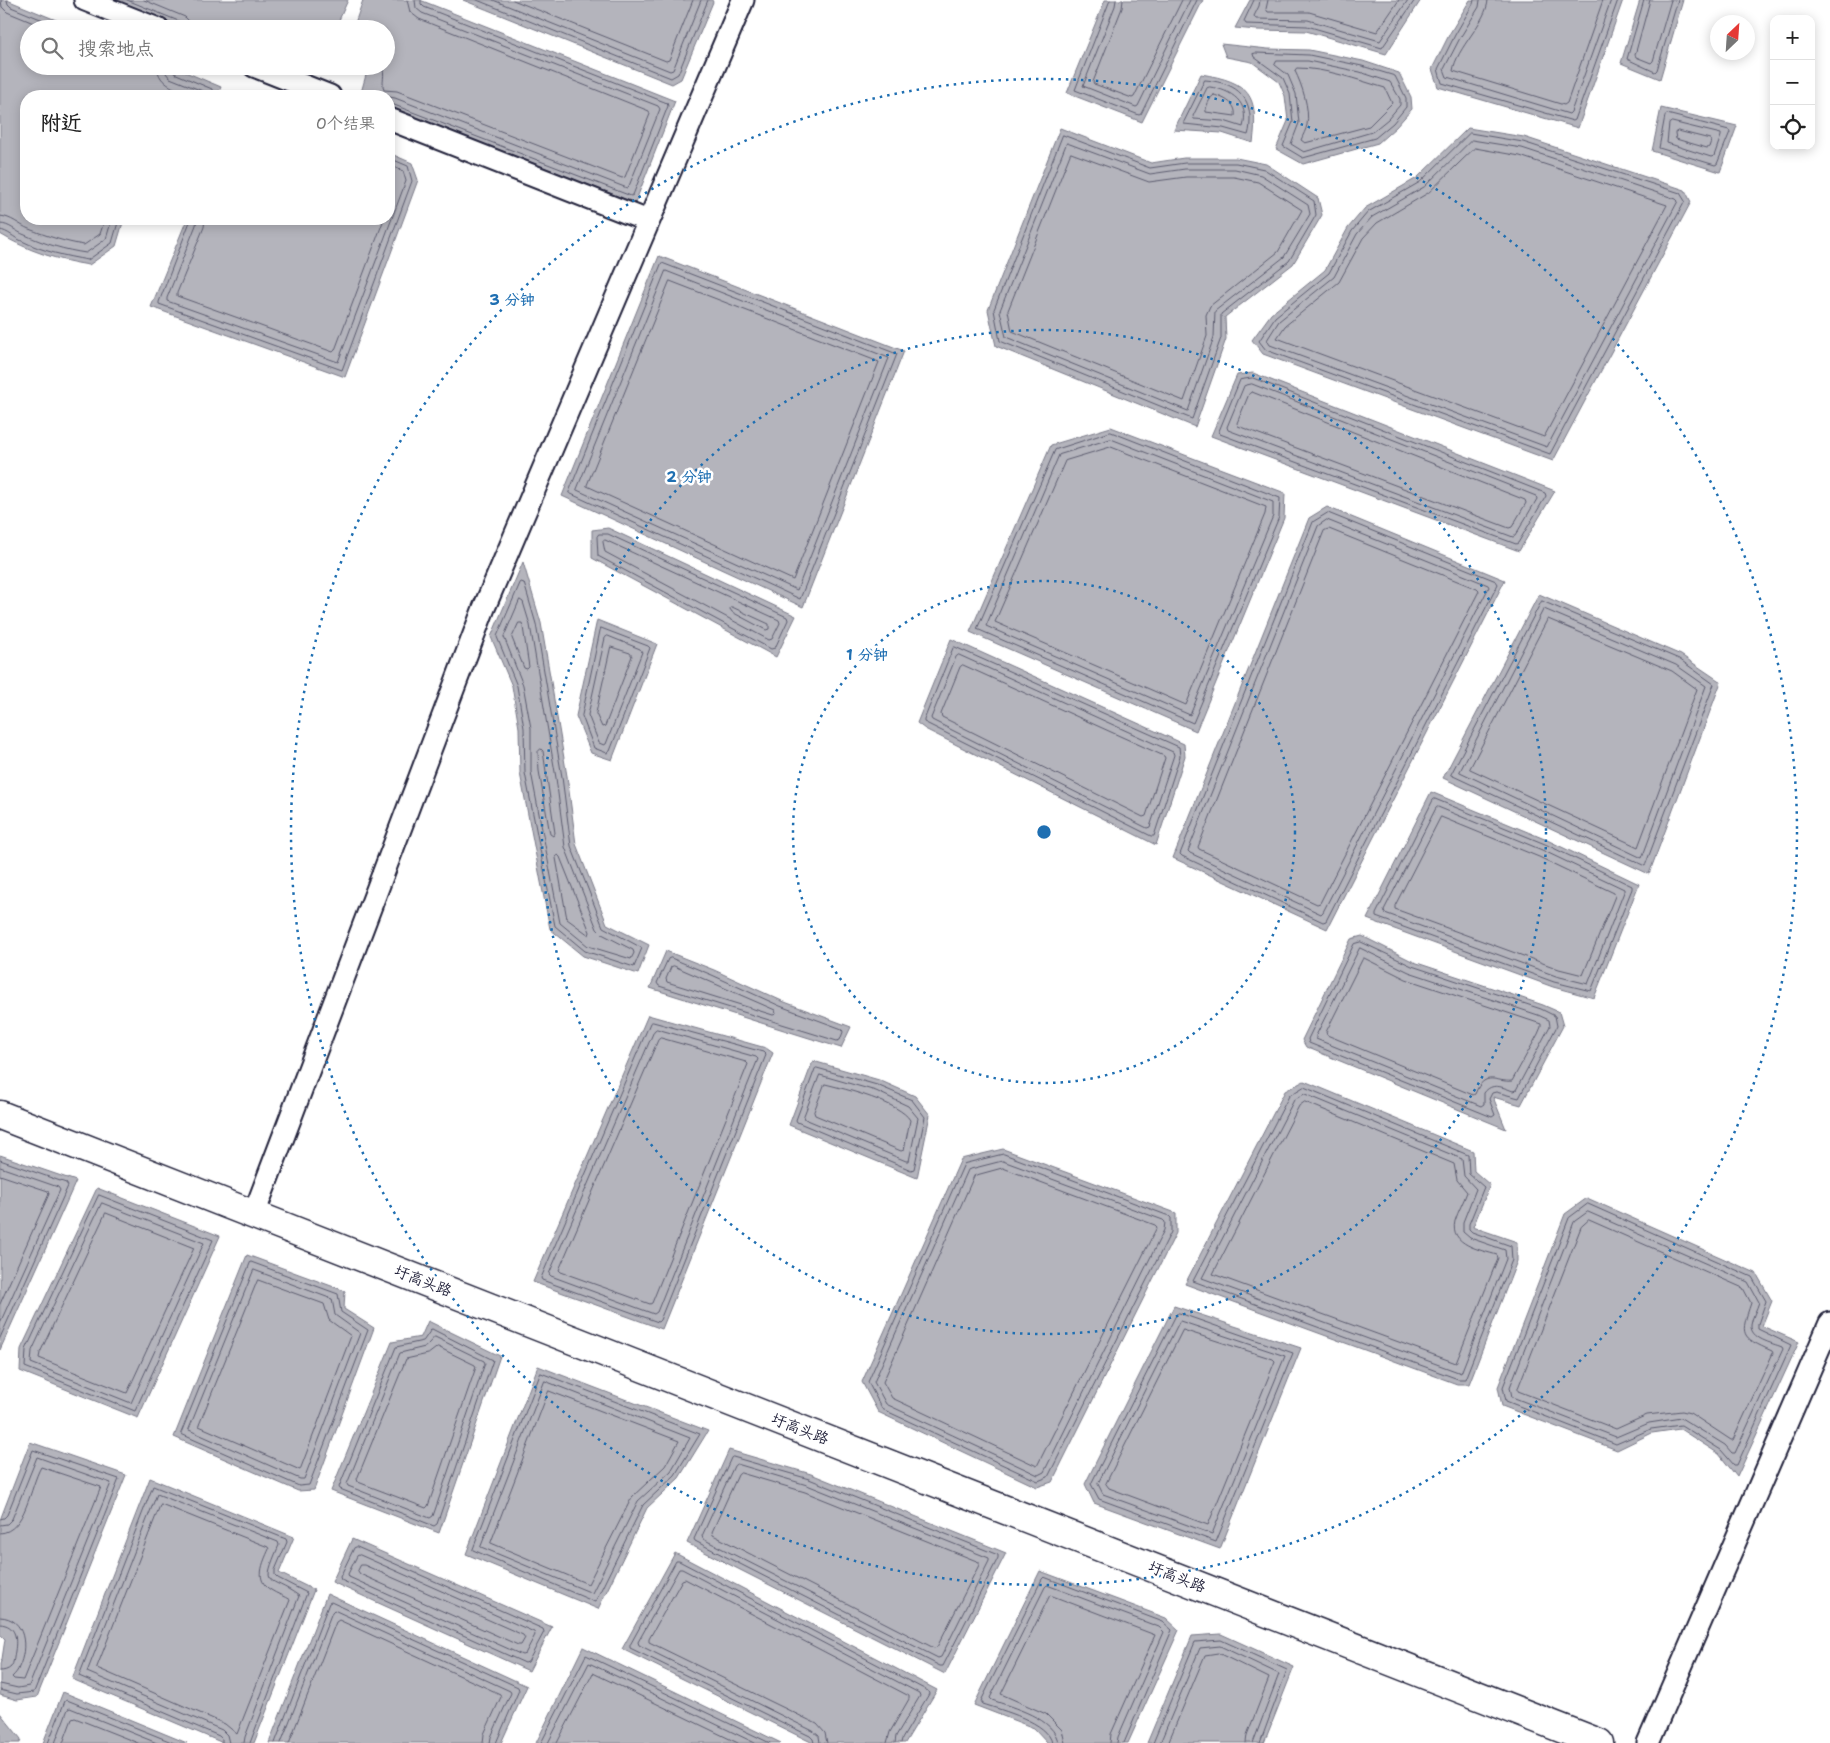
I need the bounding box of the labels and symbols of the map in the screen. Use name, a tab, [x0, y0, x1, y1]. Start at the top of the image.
north arrow	[1710, 15, 1755, 60]
text: 3 分钟	[489, 290, 535, 310]
text: 2 分钟	[666, 467, 712, 487]
text: 1 分钟	[846, 645, 888, 665]
centre of rings	[1035, 823, 1053, 841]
street label: 圩高头路	[391, 1261, 455, 1301]
street label: 圩高头路	[768, 1409, 832, 1449]
street label: 圩高头路	[1145, 1557, 1209, 1597]

